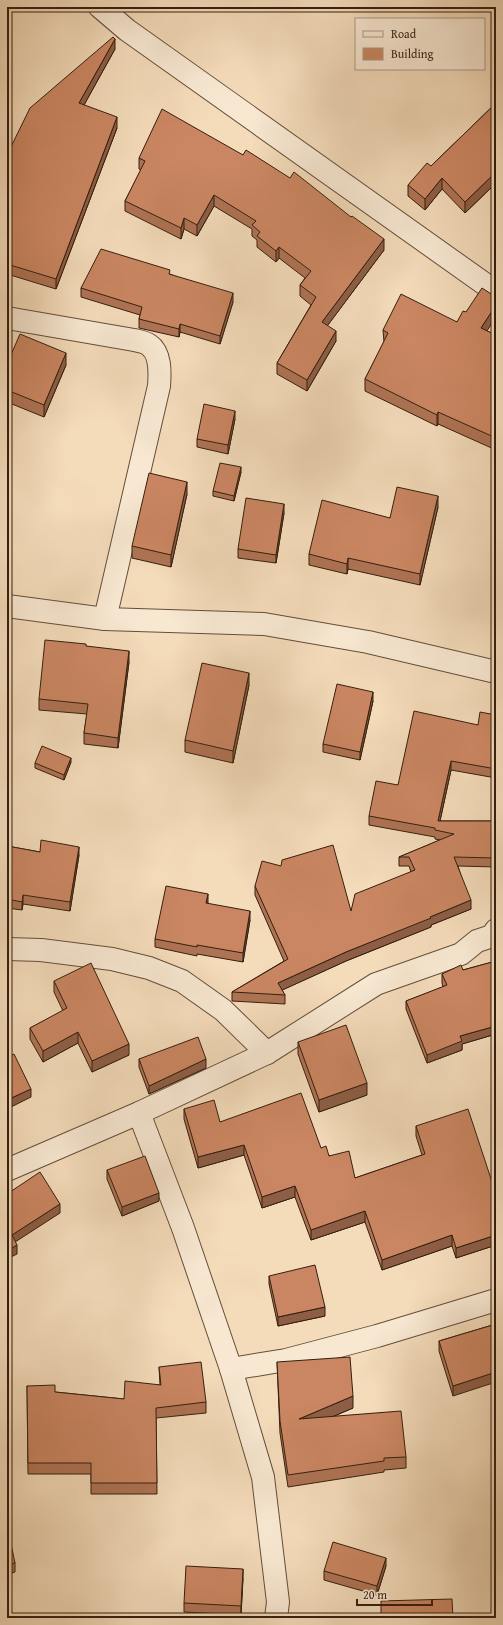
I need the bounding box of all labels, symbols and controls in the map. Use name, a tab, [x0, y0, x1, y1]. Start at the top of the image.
legend	[355, 18, 485, 70]
text: Road	[391, 25, 417, 42]
text: Building	[391, 45, 434, 62]
scale bar	[357, 1581, 432, 1607]
text: 20 m	[363, 1586, 387, 1603]

